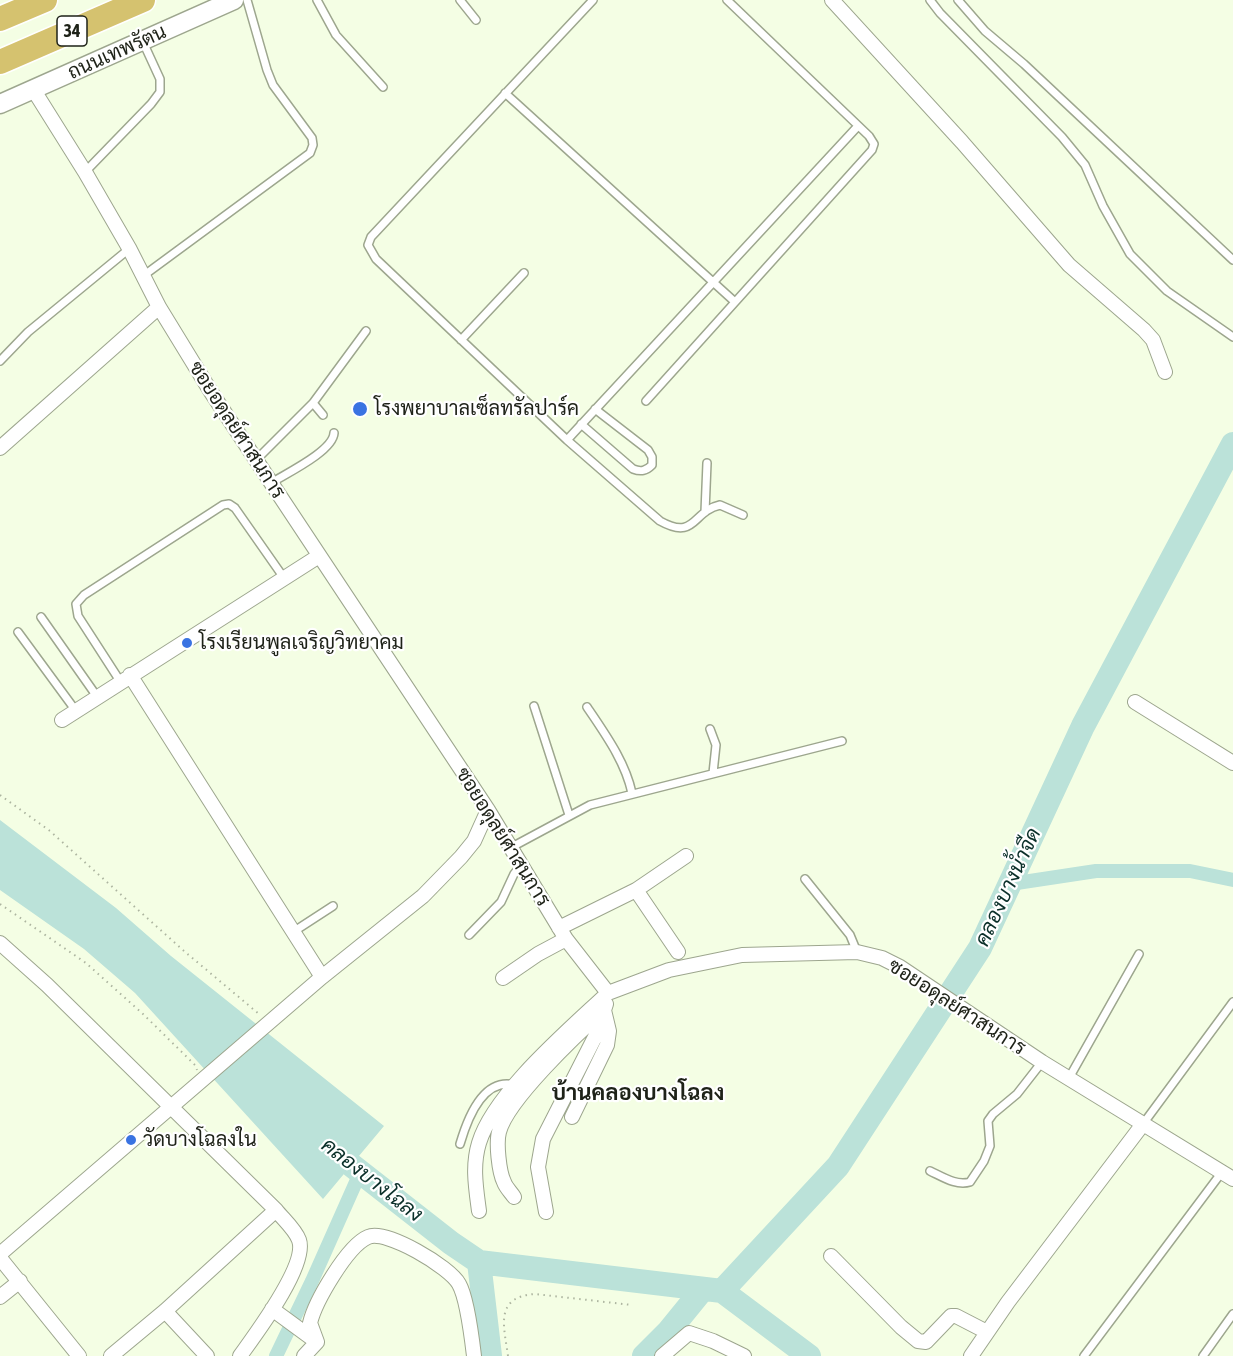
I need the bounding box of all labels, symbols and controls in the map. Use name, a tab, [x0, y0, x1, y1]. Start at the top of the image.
road number: 34	[57, 16, 87, 46]
street label: ถนนเทพรัตน	[64, 20, 170, 84]
street label: ซอยอดุลย์ศาสนการ	[184, 357, 290, 503]
place label: โรงพยาบาลเซ็ลทรัลปาร์ค	[374, 397, 579, 421]
marker: โรงพยาบาลเซ็ลทรัลปาร์ค	[351, 400, 369, 418]
place label: โรงเรียนพูลเจริญวิทยาคม	[199, 631, 404, 655]
marker: โรงเรียนพูลเจริญวิทยาคม	[180, 636, 194, 650]
street label: ซอยอดุลย์ศาสนการ	[451, 763, 555, 911]
water label: คลองบางน้ำจืด	[970, 824, 1046, 950]
street label: ซอยอดุลย์ศาสนการ	[884, 954, 1030, 1060]
district label: บ้านคลองบางโฉลง	[552, 1080, 724, 1106]
place label: วัดบางโฉลงใน	[143, 1128, 257, 1152]
marker: วัดบางโฉลงใน	[124, 1133, 138, 1147]
water label: คลองบางโฉลง	[316, 1133, 428, 1227]

